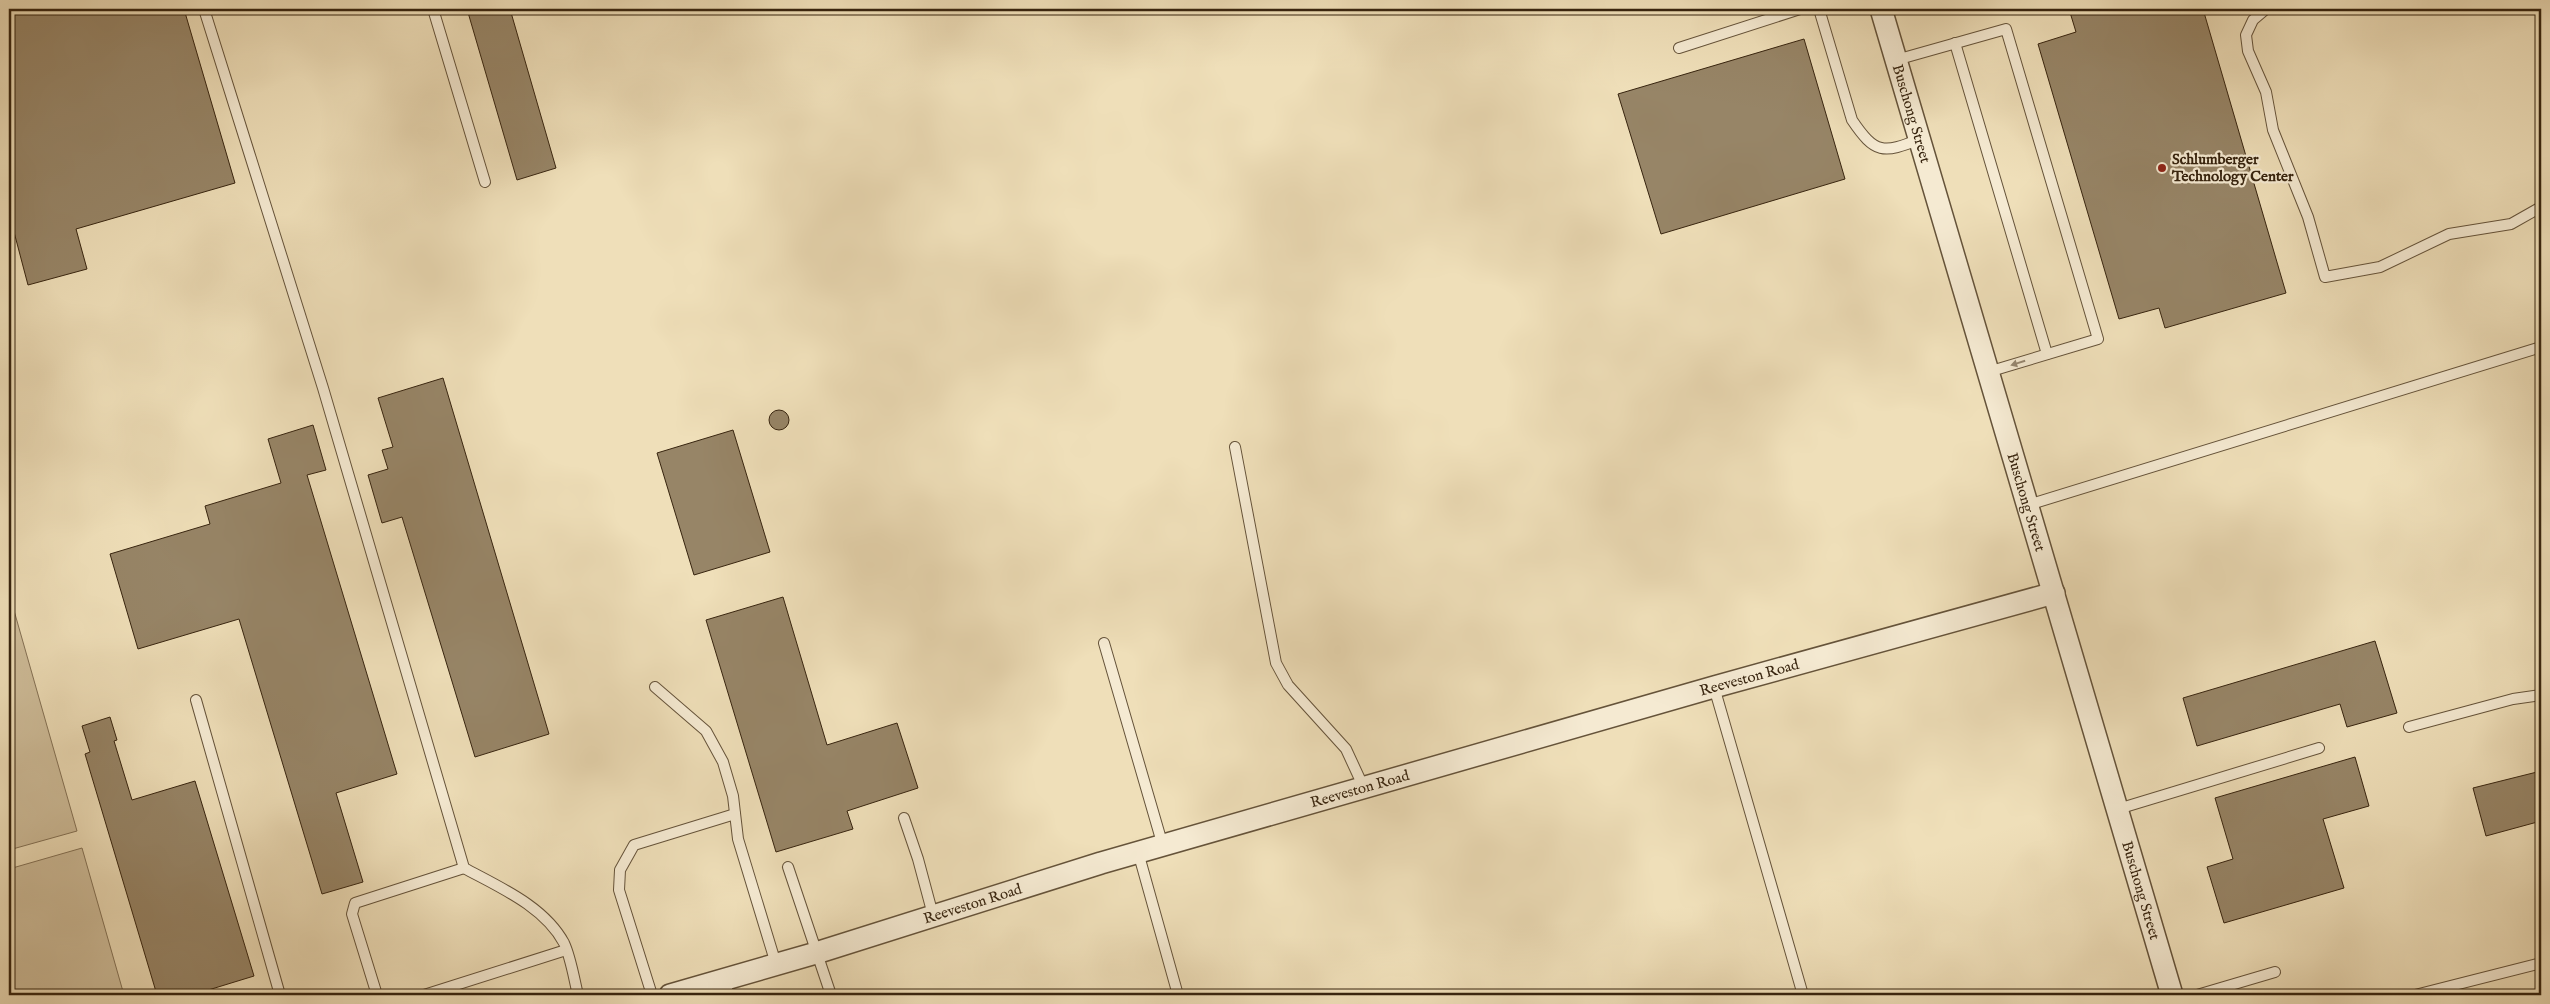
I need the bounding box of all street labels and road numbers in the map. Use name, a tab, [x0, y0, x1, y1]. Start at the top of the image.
street label: Buschong Street	[1888, 62, 1935, 165]
street label: Buschong Street	[2002, 450, 2050, 554]
street label: Reeveston Road	[1697, 655, 1802, 701]
street label: Reeveston Road	[1308, 766, 1413, 812]
street label: Buschong Street	[2117, 839, 2164, 942]
street label: Reeveston Road	[921, 879, 1025, 929]

